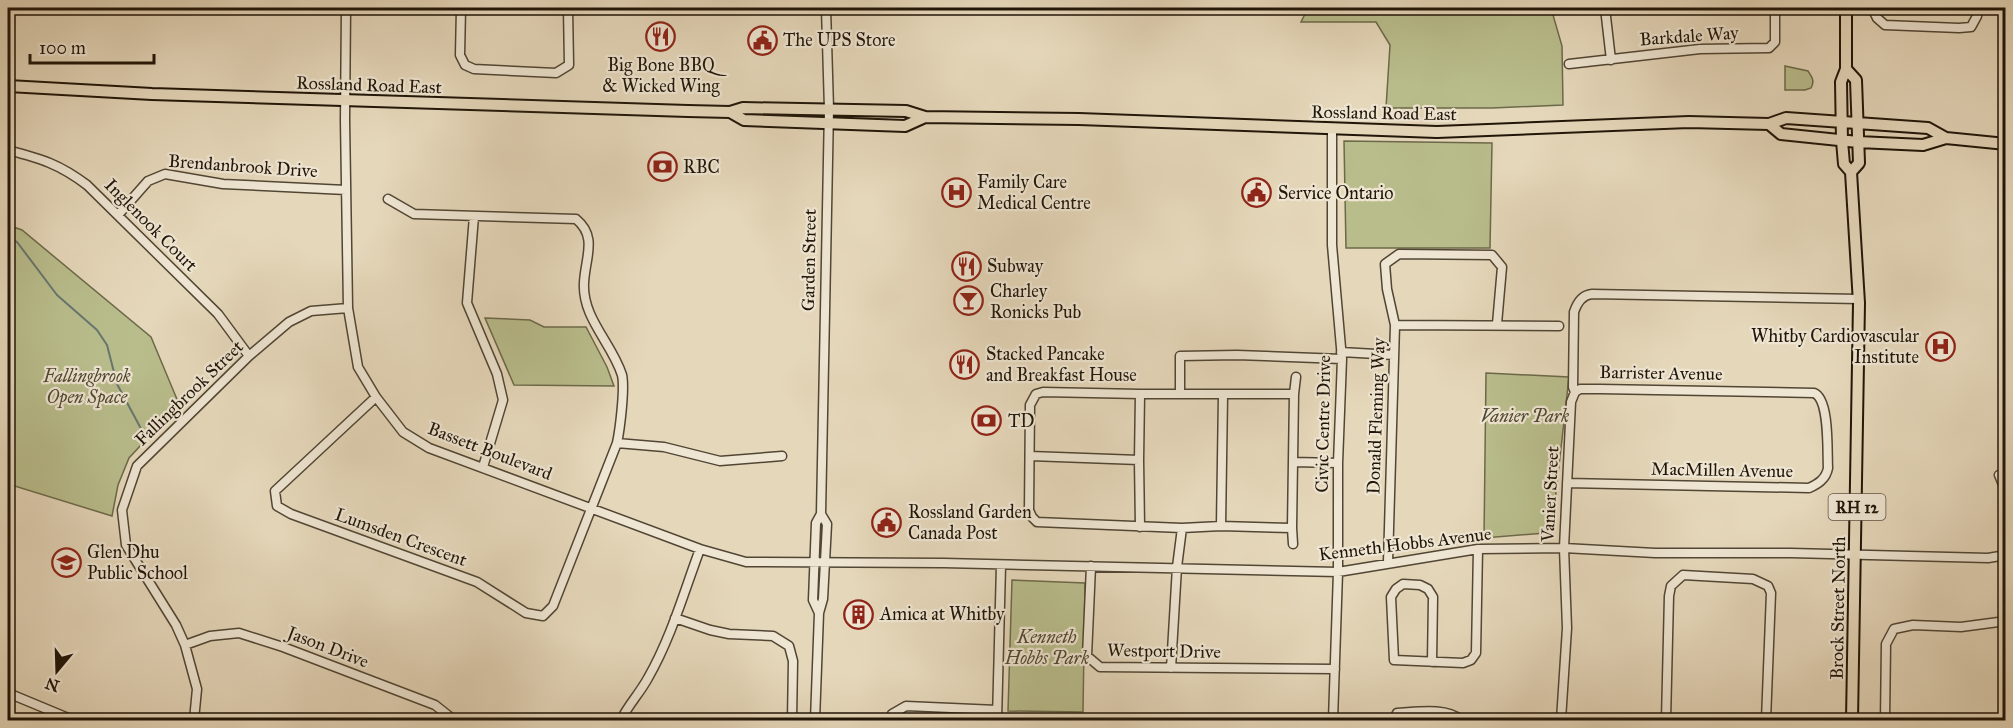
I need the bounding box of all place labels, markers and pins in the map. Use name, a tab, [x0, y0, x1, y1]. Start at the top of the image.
restaurant icon: Big Bone BBQ & Wicked Wing	[645, 20, 677, 52]
public building icon: The UPS Store	[746, 24, 778, 56]
place label: The UPS Store	[783, 29, 895, 51]
place label: Big Bone BBQ & Wicked Wing	[602, 54, 727, 98]
bank icon: RBC	[646, 151, 678, 183]
place label: RBC	[683, 156, 720, 178]
place label: Family Care Medical Centre	[977, 171, 1091, 214]
hospital icon: Family Care Medical Centre	[940, 176, 972, 208]
public building icon: Service Ontario	[1241, 177, 1273, 209]
place label: Service Ontario	[1278, 182, 1394, 204]
restaurant icon: Subway	[950, 250, 982, 282]
place label: Subway	[987, 255, 1044, 277]
place label: Charley Ronicks Pub	[990, 280, 1082, 323]
bar icon: Charley Ronicks Pub	[953, 285, 985, 317]
place label: Whitby Cardiovascular Institute	[1751, 325, 1919, 368]
hospital icon: Whitby Cardiovascular Institute	[1924, 330, 1956, 362]
place label: Stacked Pancake and Breakfast House	[986, 343, 1137, 386]
restaurant icon: Stacked Pancake and Breakfast House	[949, 348, 981, 380]
bank icon: TD	[971, 405, 1003, 437]
place label: TD	[1008, 410, 1035, 432]
place label: Rossland Garden Canada Post	[908, 501, 1032, 544]
public building icon: Rossland Garden Canada Post	[871, 506, 903, 538]
place label: Glen Dhu Public School	[87, 541, 188, 584]
school or university icon: Glen Dhu Public School	[50, 546, 82, 578]
building icon: Amica at Whitby	[843, 598, 875, 630]
place label: Amica at Whitby	[879, 603, 1005, 625]

